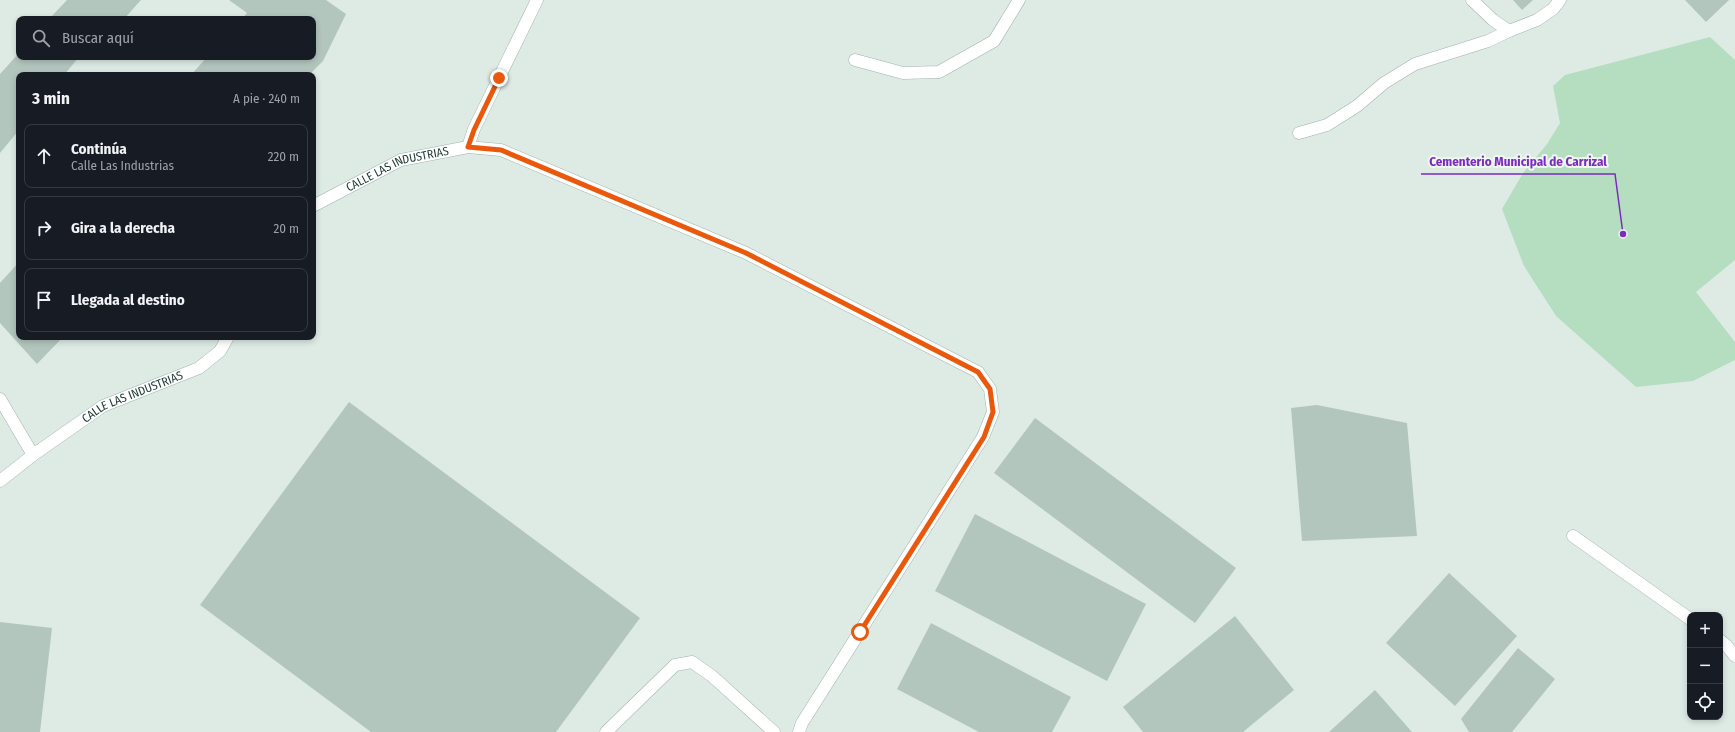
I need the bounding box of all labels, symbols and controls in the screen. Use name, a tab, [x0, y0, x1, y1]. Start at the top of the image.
search box	[16, 16, 316, 60]
icon: search	[30, 27, 52, 49]
text: Buscar aquí	[62, 29, 134, 47]
route end	[490, 69, 508, 87]
text: 3 min	[32, 88, 70, 109]
text: A pie · 240 m	[233, 91, 300, 106]
text: Continúa	[71, 140, 127, 158]
street label: CALLE LAS INDUSTRIAS	[344, 144, 450, 195]
icon: ahead	[33, 145, 55, 167]
text: 220 m	[268, 149, 299, 164]
callout: Cementerio Municipal de Carrizal	[1421, 149, 1615, 174]
text: Cementerio Municipal de Carrizal	[1429, 154, 1607, 169]
text: Calle Las Industrias	[71, 158, 174, 173]
icon: right	[33, 217, 55, 239]
text: Gira a la derecha	[71, 219, 175, 237]
text: 20 m	[273, 221, 299, 236]
icon: arrive	[33, 289, 55, 311]
text: Llegada al destino	[71, 291, 185, 309]
street label: CALLE LAS INDUSTRIAS	[79, 368, 185, 426]
map controls	[1687, 612, 1723, 720]
button: +	[1687, 612, 1723, 648]
route start	[851, 623, 869, 641]
button: −	[1687, 648, 1723, 684]
button: locate	[1687, 684, 1723, 720]

